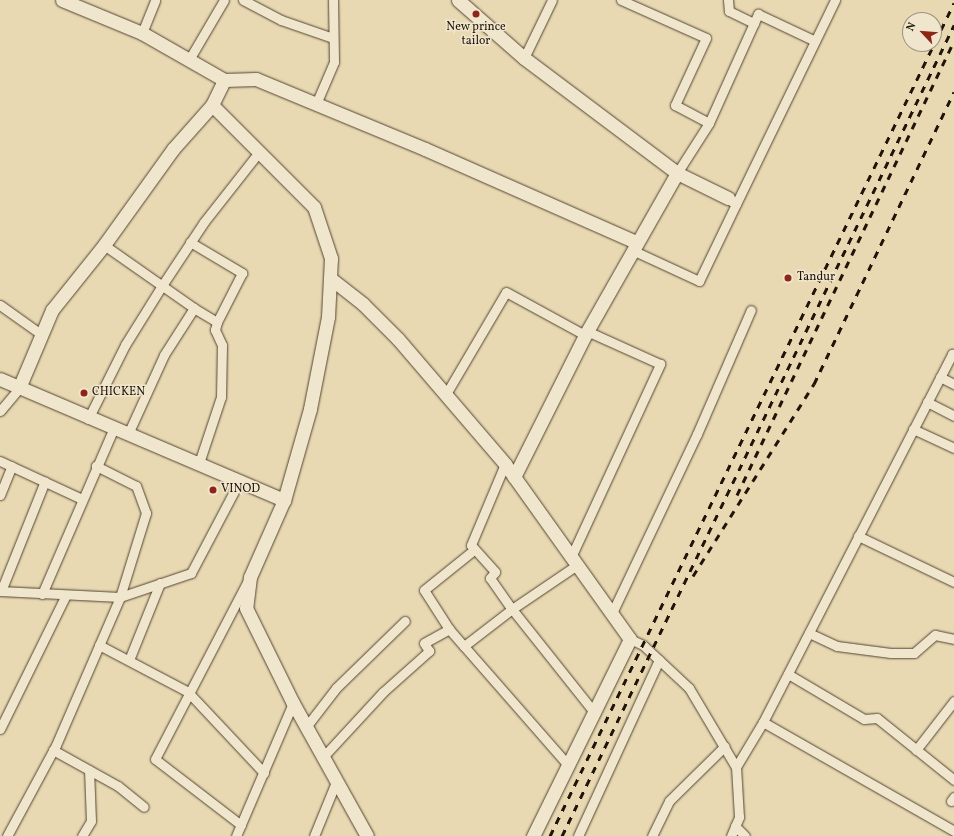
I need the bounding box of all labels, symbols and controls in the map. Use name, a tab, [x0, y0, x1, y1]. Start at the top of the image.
marker: New prince tailor	[471, 9, 481, 19]
north arrow	[902, 12, 942, 52]
text: N	[903, 20, 920, 34]
place label: New prince tailor	[446, 21, 506, 49]
place label: Tandur	[797, 271, 835, 285]
marker: Tandur	[782, 272, 794, 284]
place label: CHICKEN	[92, 386, 145, 400]
marker: CHICKEN	[79, 388, 89, 398]
place label: VINOD	[221, 483, 260, 497]
marker: VINOD	[208, 485, 218, 495]

